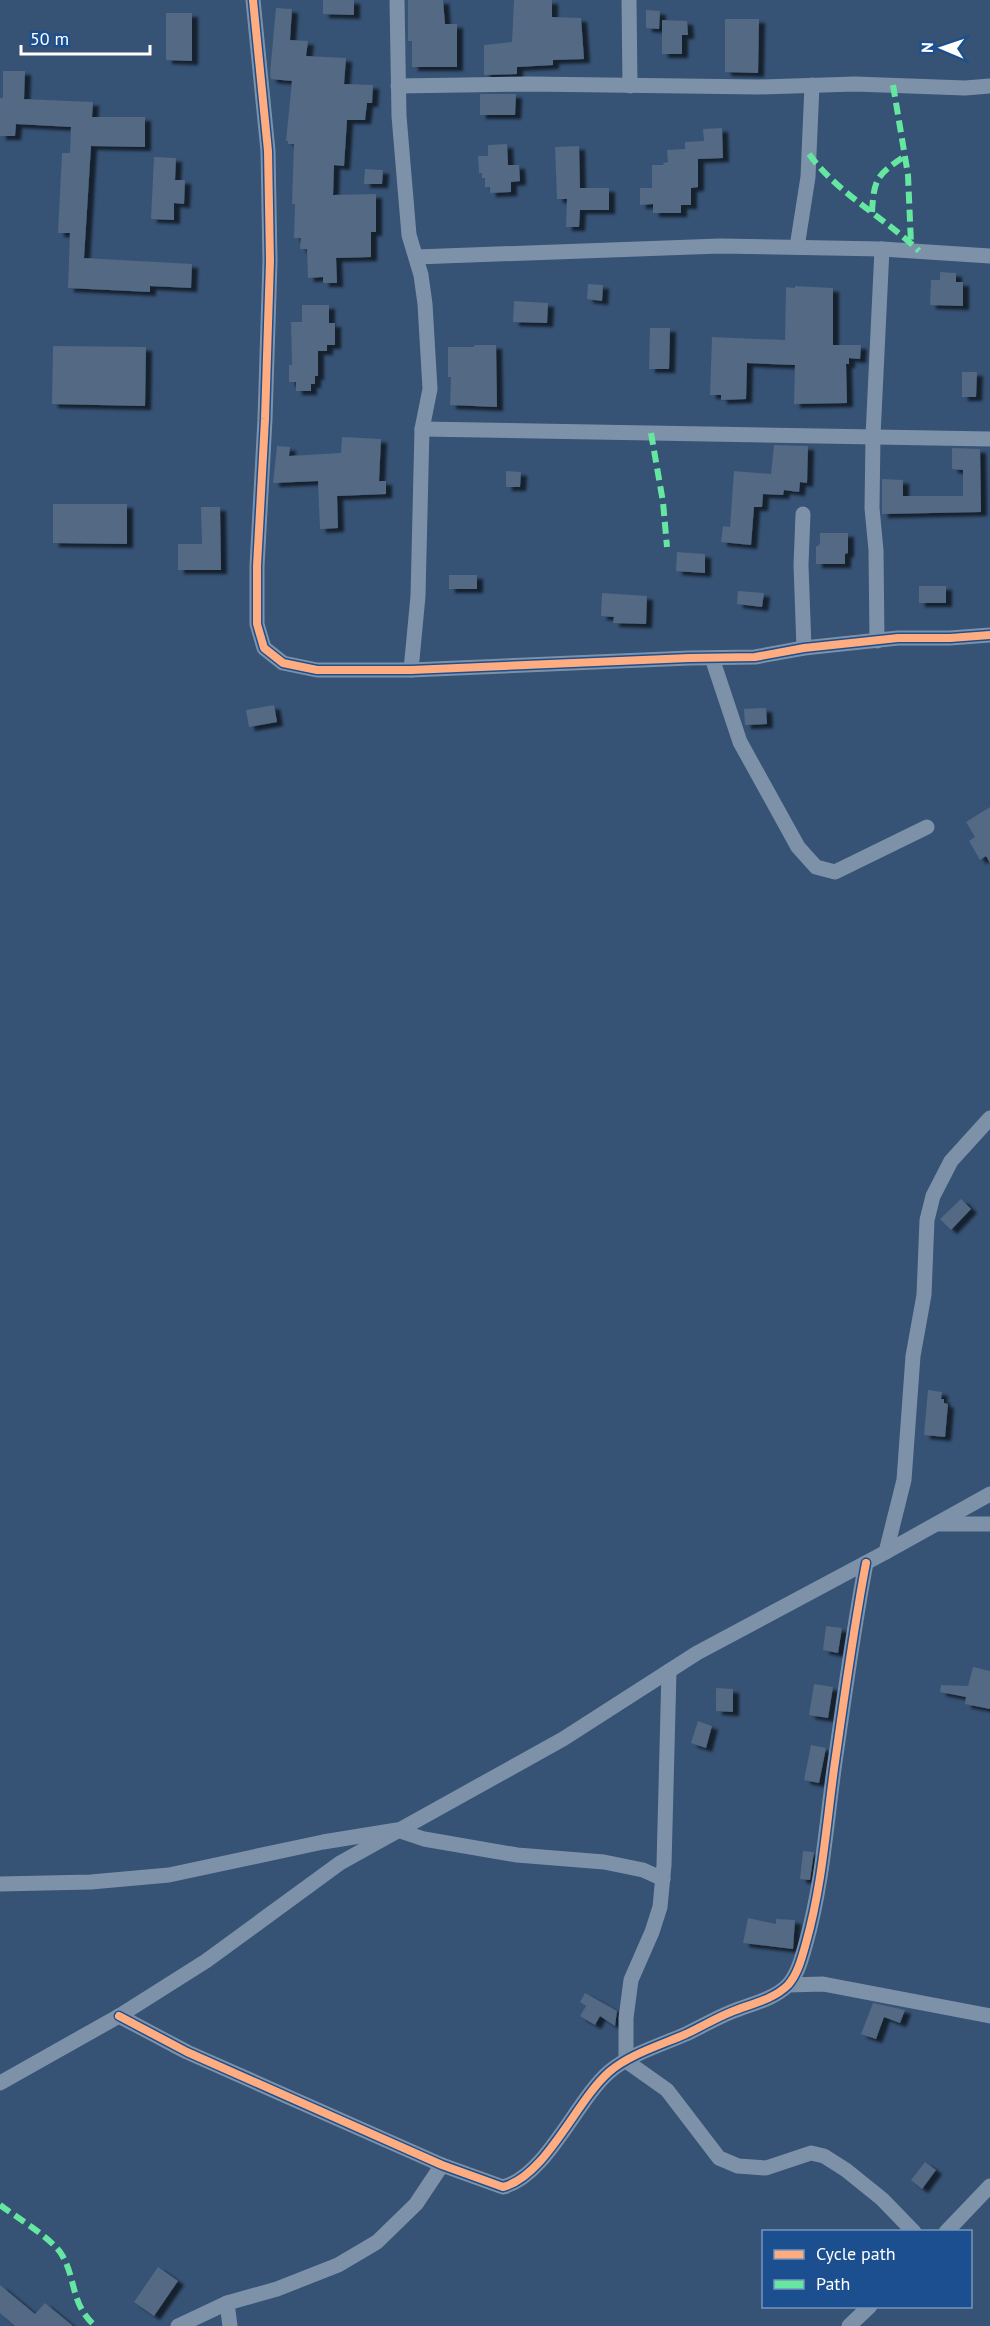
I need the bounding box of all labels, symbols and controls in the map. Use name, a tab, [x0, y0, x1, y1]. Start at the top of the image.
scale bar	[21, 18, 150, 56]
north arrow	[912, 18, 972, 78]
text: 50 m	[30, 27, 69, 50]
text: N	[917, 42, 937, 53]
legend	[762, 2230, 972, 2308]
text: Cycle path	[816, 2242, 896, 2265]
text: Path	[816, 2272, 850, 2295]

